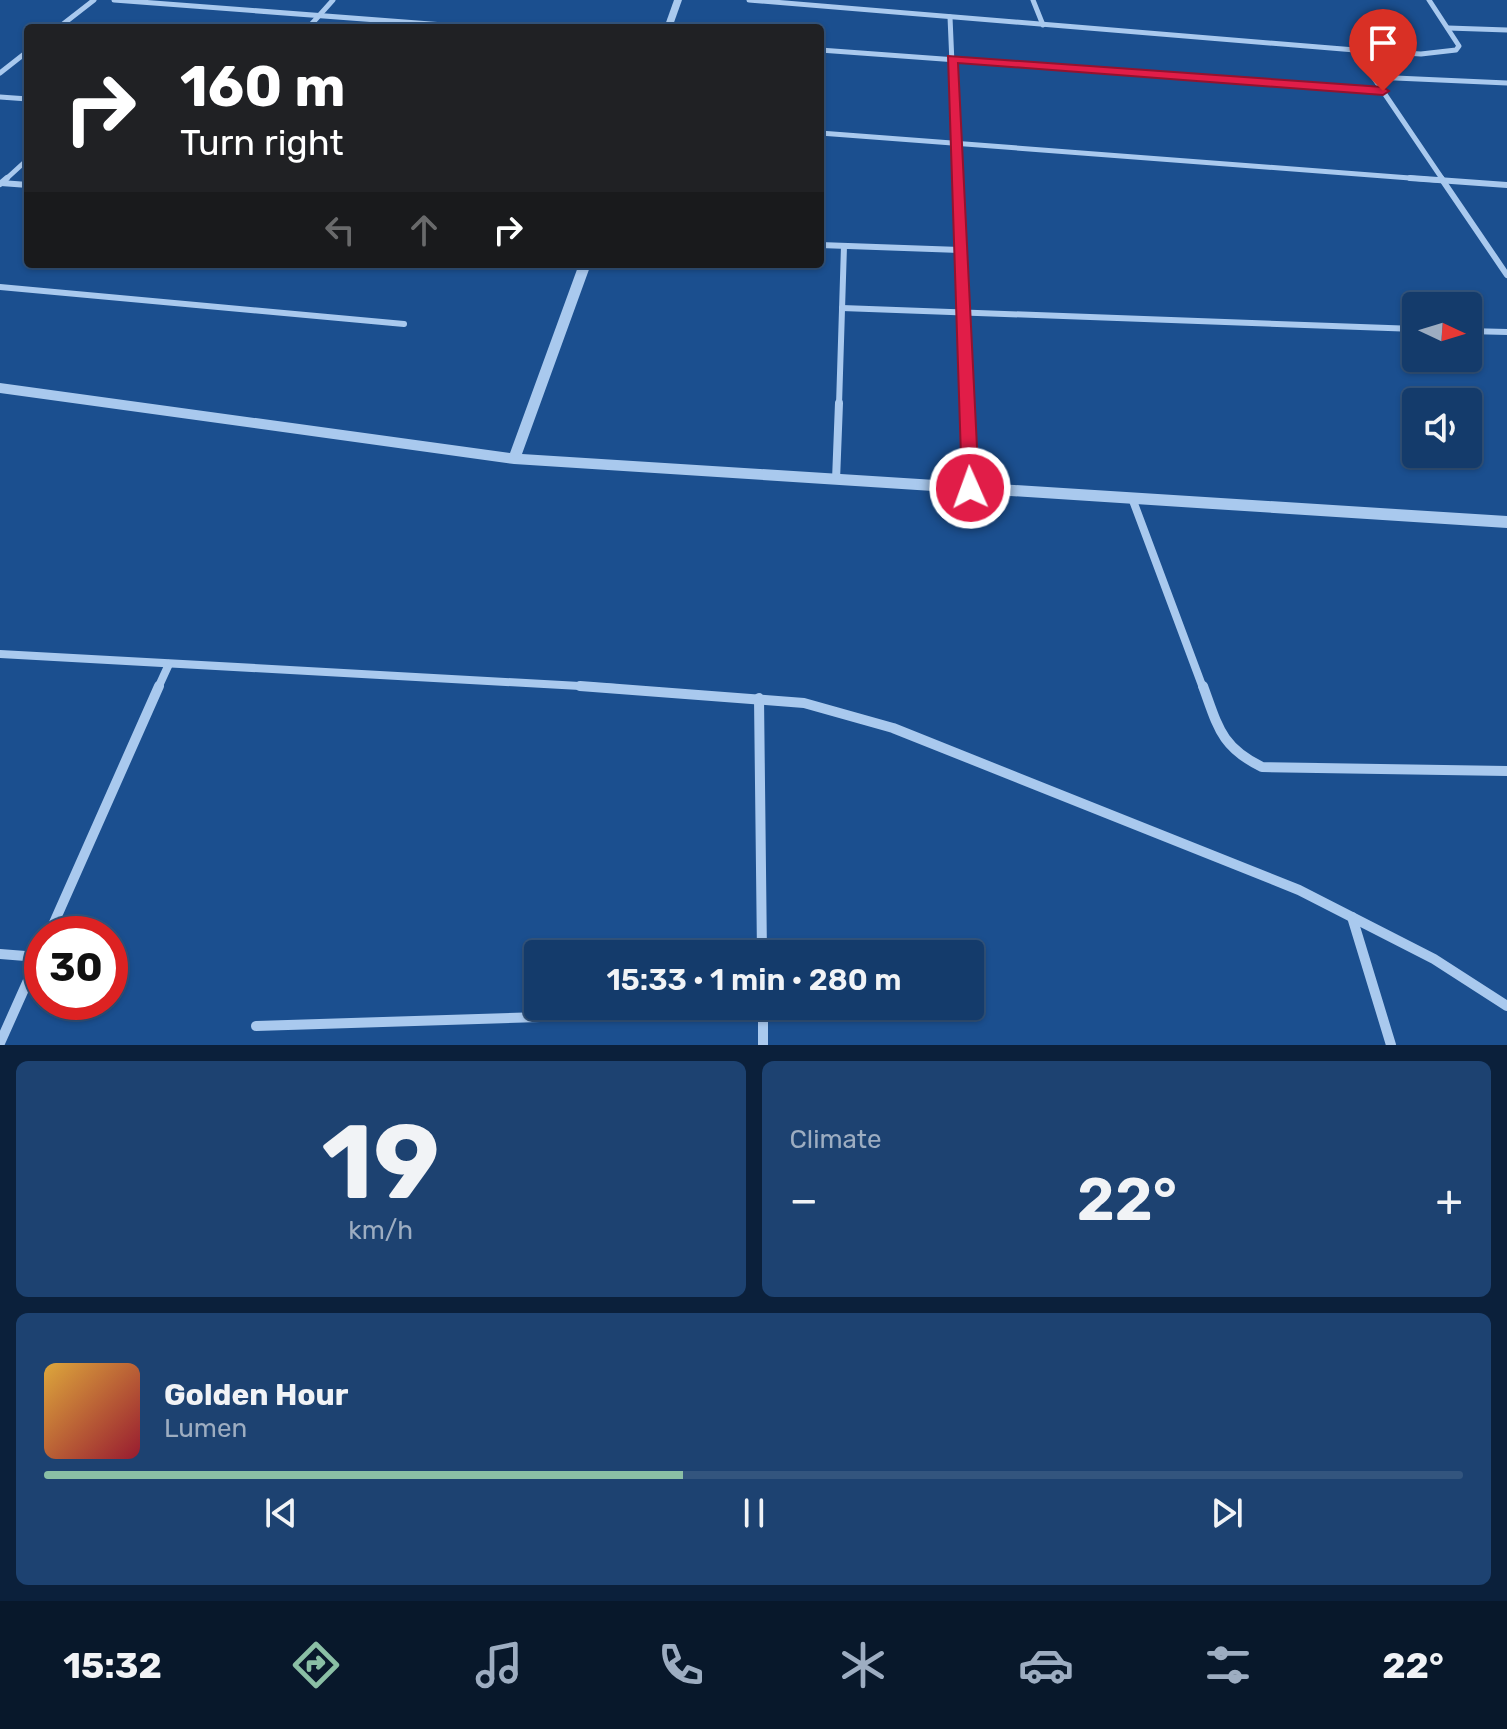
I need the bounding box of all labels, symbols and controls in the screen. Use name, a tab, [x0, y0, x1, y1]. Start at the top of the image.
pin	[1349, 9, 1417, 91]
icon: arrive	[1361, 21, 1405, 65]
text: 160 m	[180, 54, 346, 120]
icon: right	[48, 56, 152, 160]
text: Turn right	[180, 121, 344, 164]
icon: left	[318, 208, 362, 252]
icon: ahead	[402, 208, 446, 252]
icon: right	[486, 208, 530, 252]
north arrow	[1402, 292, 1482, 372]
map controls	[1402, 292, 1482, 468]
button: sound	[1402, 388, 1482, 468]
position arrow	[928, 446, 1012, 530]
speed limit sign: 30	[24, 916, 128, 1020]
text: 15:33 · 1 min · 280 m	[606, 962, 902, 998]
text: 19	[322, 1101, 440, 1224]
text: Climate	[790, 1124, 882, 1155]
text: 22°	[1077, 1164, 1177, 1235]
text: −	[790, 1174, 818, 1226]
text: +	[1436, 1174, 1463, 1226]
text: km/h	[348, 1215, 413, 1246]
text: Golden Hour	[164, 1377, 348, 1413]
text: Lumen	[164, 1413, 247, 1444]
icon: previous	[259, 1491, 303, 1535]
icon: pause	[732, 1491, 776, 1535]
icon: next	[1205, 1491, 1249, 1535]
icon: directions	[288, 1637, 344, 1693]
icon: music	[471, 1637, 527, 1693]
icon: phone	[653, 1637, 709, 1693]
icon: climate	[835, 1637, 891, 1693]
icon: car	[1018, 1637, 1074, 1693]
icon: filters	[1200, 1637, 1256, 1693]
text: 15:32	[63, 1644, 162, 1687]
text: 22°	[1382, 1644, 1444, 1687]

